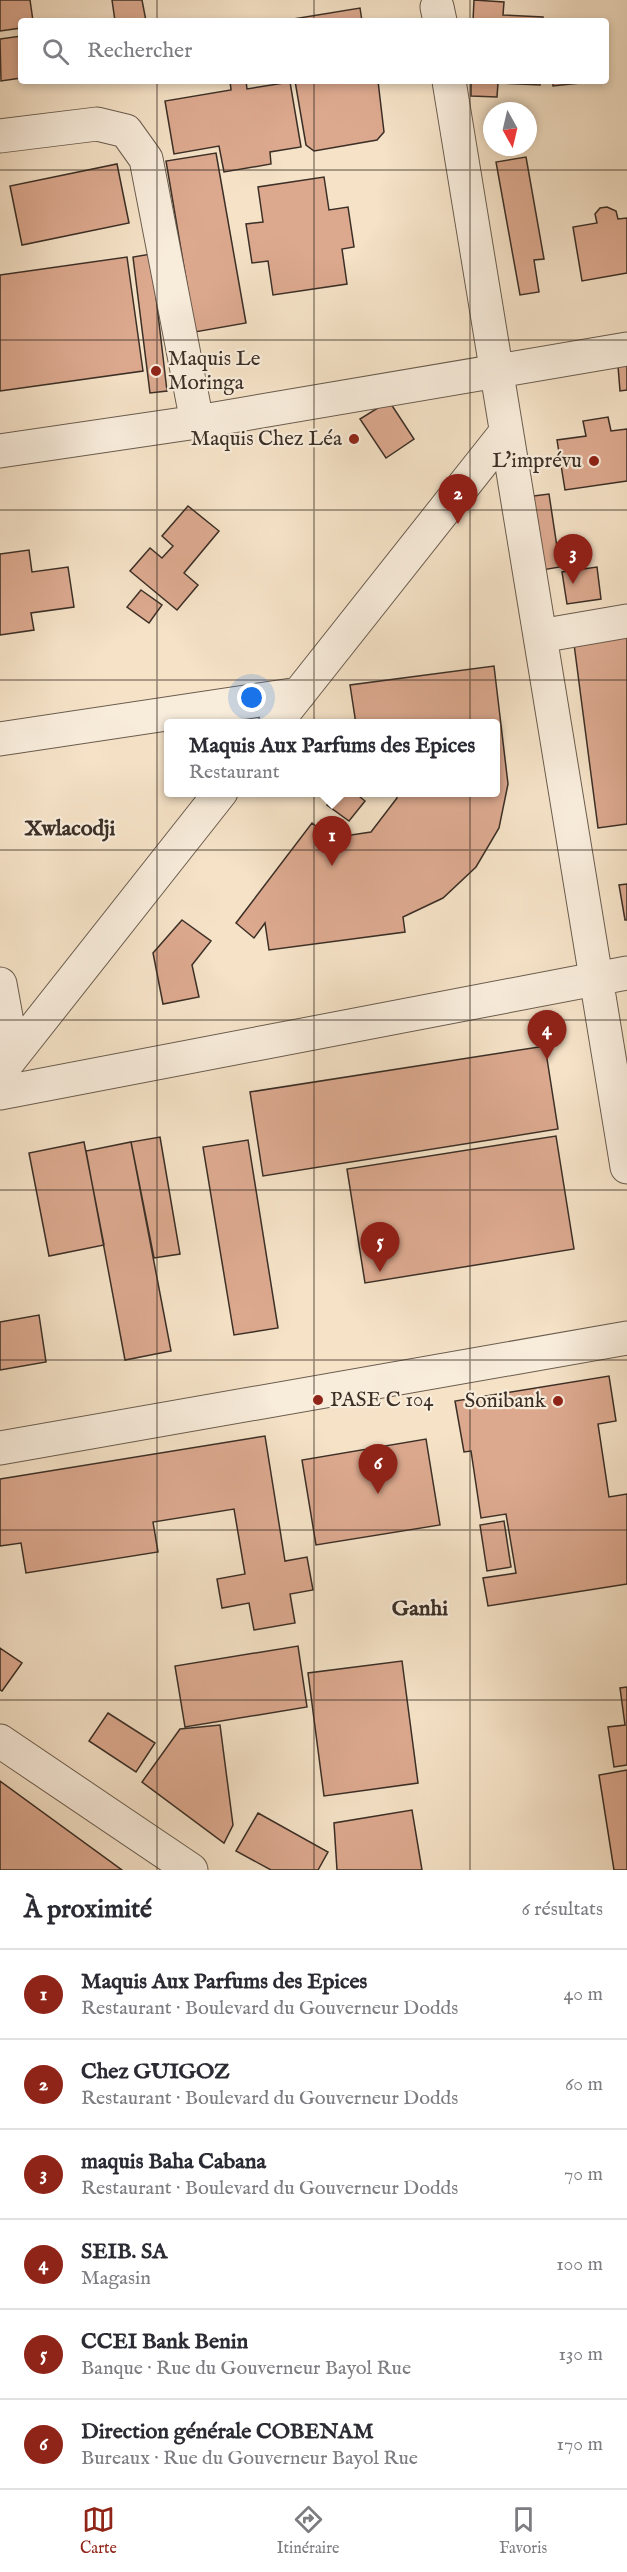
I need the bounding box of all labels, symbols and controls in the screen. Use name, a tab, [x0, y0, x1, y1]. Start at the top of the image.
search box	[18, 18, 609, 84]
icon: search	[39, 35, 72, 68]
text: Rechercher	[87, 37, 192, 65]
north arrow	[483, 102, 537, 156]
place label: Maquis Le Moringa	[168, 346, 261, 397]
marker: Maquis Le Moringa	[149, 364, 163, 378]
place label: Maquis Chez Léa	[190, 426, 343, 453]
marker: Maquis Chez Léa	[347, 432, 361, 446]
place label: L'imprévu	[492, 448, 582, 475]
marker: L'imprévu	[587, 454, 601, 468]
pin: 2	[438, 474, 478, 524]
pin: 3	[554, 534, 592, 584]
your location	[237, 683, 266, 712]
popup	[164, 719, 500, 797]
text: Maquis Aux Parfums des Epices	[189, 732, 475, 760]
text: Restaurant	[189, 760, 280, 785]
district label: Xwlacodji	[24, 815, 116, 843]
pin: 1	[312, 816, 352, 866]
pin: 4	[528, 1010, 566, 1060]
pin: 5	[360, 1222, 400, 1272]
place label: PASE C 104	[330, 1387, 434, 1414]
place label: Sonibank	[465, 1388, 547, 1415]
marker: PASE C 104	[311, 1393, 325, 1407]
marker: Sonibank	[551, 1394, 565, 1408]
pin: 6	[358, 1444, 398, 1494]
district label: Ganhi	[392, 1595, 448, 1623]
text: À proximité	[24, 1893, 152, 1926]
text: 6 résultats	[521, 1897, 603, 1922]
text: Maquis Aux Parfums des Epices	[81, 1968, 367, 1996]
text: 1	[40, 1982, 47, 2007]
text: 40 m	[564, 1982, 603, 2007]
text: Restaurant · Boulevard du Gouverneur Dodds	[81, 1996, 458, 2021]
text: Chez GUIGOZ	[81, 2058, 230, 2086]
text: 2	[39, 2072, 48, 2097]
text: 60 m	[565, 2072, 603, 2097]
text: Restaurant · Boulevard du Gouverneur Dodds	[81, 2086, 458, 2111]
text: maquis Baha Cabana	[81, 2148, 266, 2176]
text: 3	[40, 2162, 47, 2187]
text: 70 m	[564, 2162, 603, 2187]
text: Restaurant · Boulevard du Gouverneur Dodds	[81, 2176, 458, 2201]
text: SEIB. SA	[81, 2238, 167, 2266]
text: 4	[39, 2252, 48, 2277]
text: 100 m	[556, 2252, 603, 2277]
text: Magasin	[81, 2266, 151, 2291]
text: CCEI Bank Benin	[81, 2328, 248, 2356]
text: 5	[40, 2342, 47, 2367]
text: 130 m	[558, 2342, 603, 2367]
text: Banque · Rue du Gouverneur Bayol Rue	[81, 2356, 411, 2381]
text: Direction générale COBENAM	[81, 2418, 374, 2446]
text: 6	[39, 2432, 48, 2457]
text: 170 m	[557, 2432, 603, 2457]
text: Bureaux · Rue du Gouverneur Bayol Rue	[81, 2446, 418, 2471]
tab: Carte	[80, 2503, 117, 2559]
tab: Itinéraire	[277, 2503, 339, 2559]
tab: Favoris	[499, 2503, 547, 2559]

